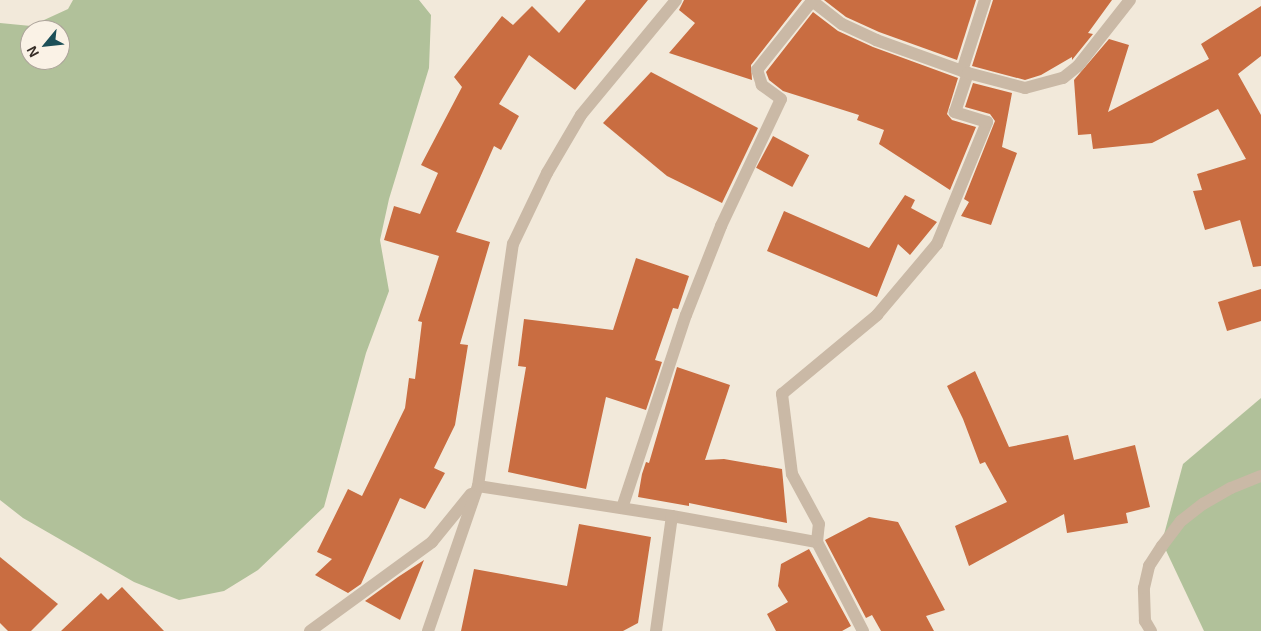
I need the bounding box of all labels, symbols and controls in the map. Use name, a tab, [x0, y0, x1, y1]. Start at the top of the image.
north arrow	[20, 20, 70, 70]
text: N	[23, 43, 42, 60]

